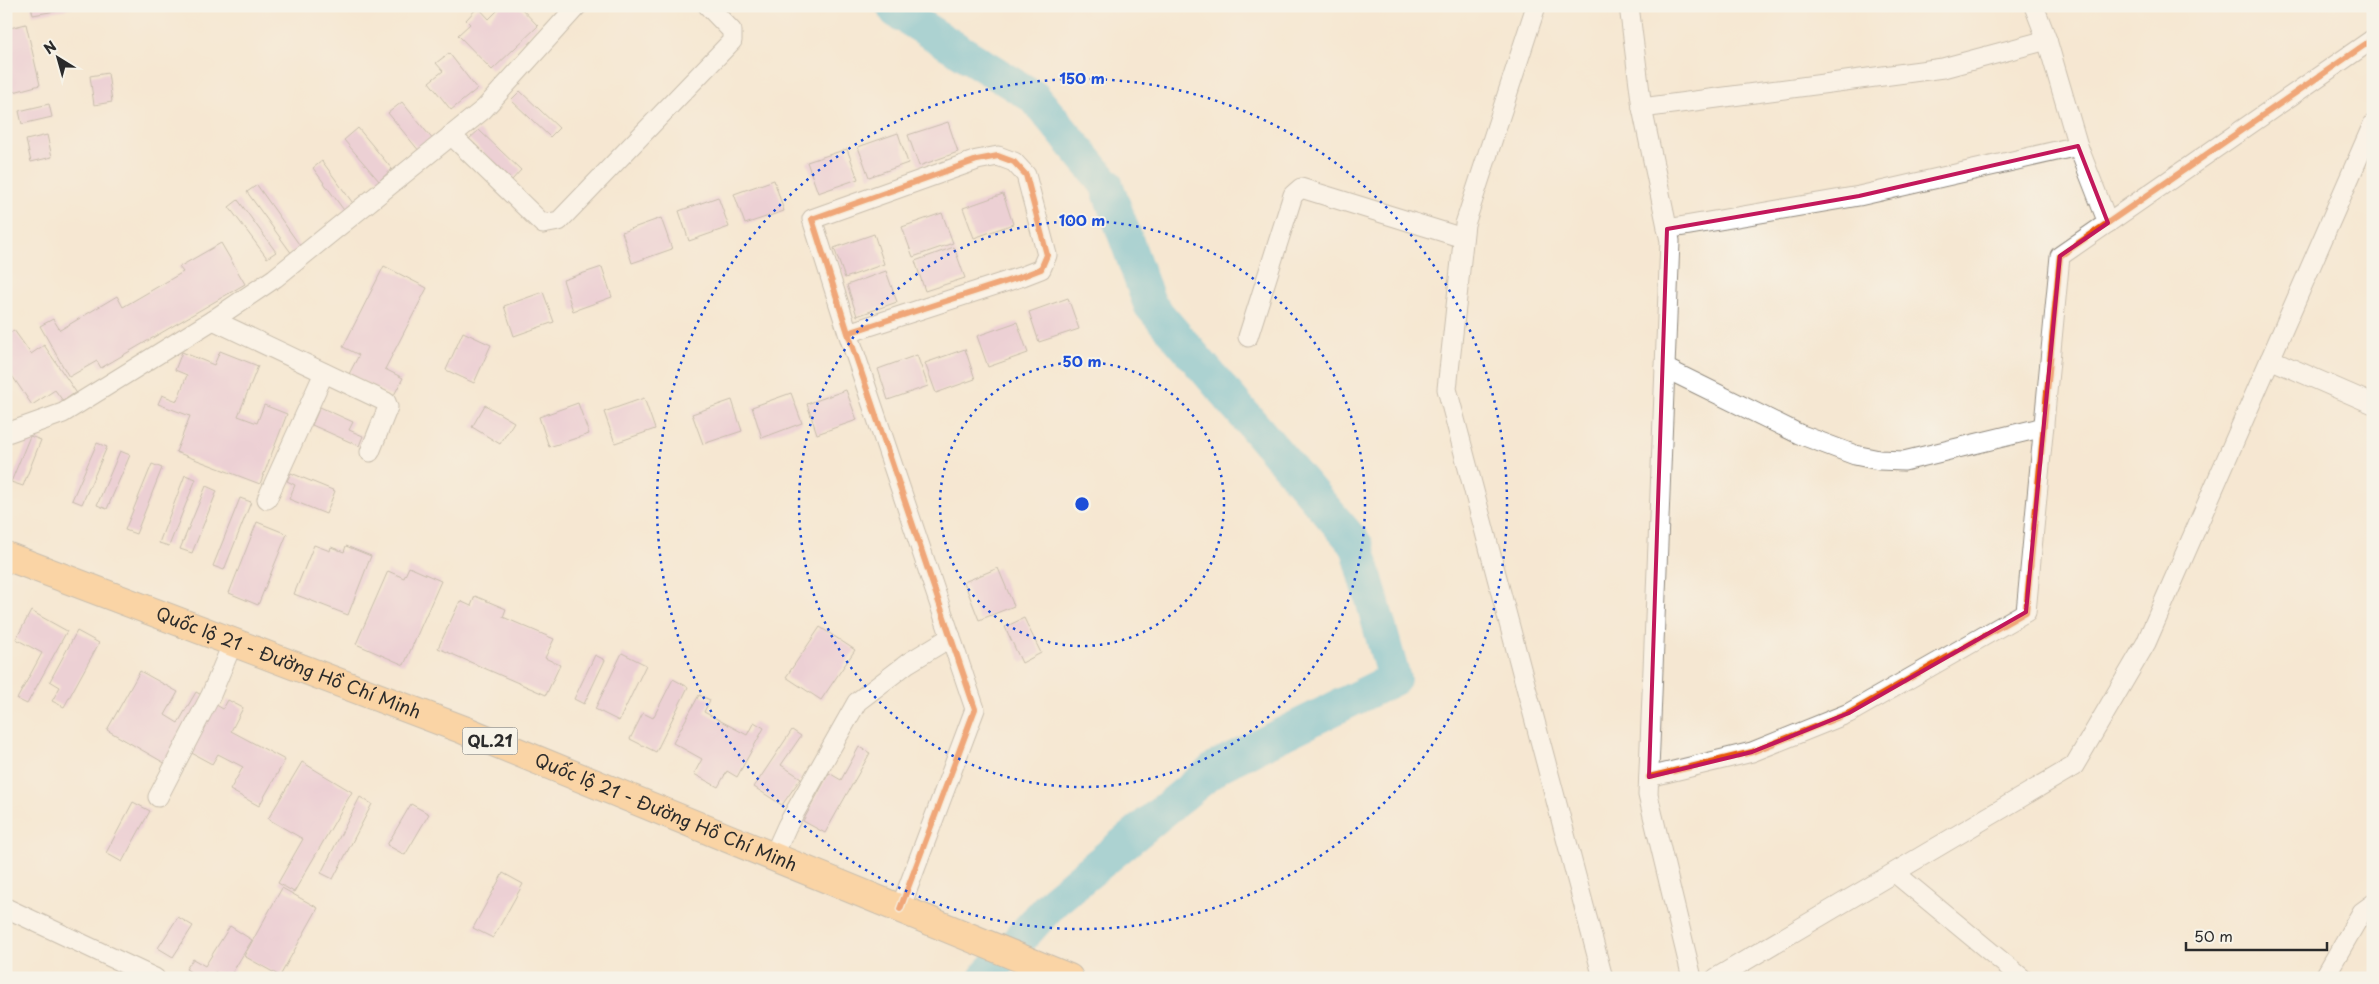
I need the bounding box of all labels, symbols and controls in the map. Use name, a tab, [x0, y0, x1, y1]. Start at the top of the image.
north arrow	[32, 32, 82, 82]
text: N	[39, 35, 61, 59]
text: 150 m	[1059, 66, 1105, 89]
text: 100 m	[1059, 208, 1105, 231]
text: 50 m	[1063, 349, 1101, 372]
centre of rings	[1073, 495, 1091, 513]
street label: Quốc lộ 21 - Đường Hồ Chí Minh	[152, 599, 425, 724]
road number: QL.21	[462, 728, 518, 754]
street label: Quốc lộ 21 - Đường Hồ Chí Minh	[531, 745, 802, 877]
scale bar	[2186, 919, 2328, 951]
text: 50 m	[2194, 924, 2233, 947]

